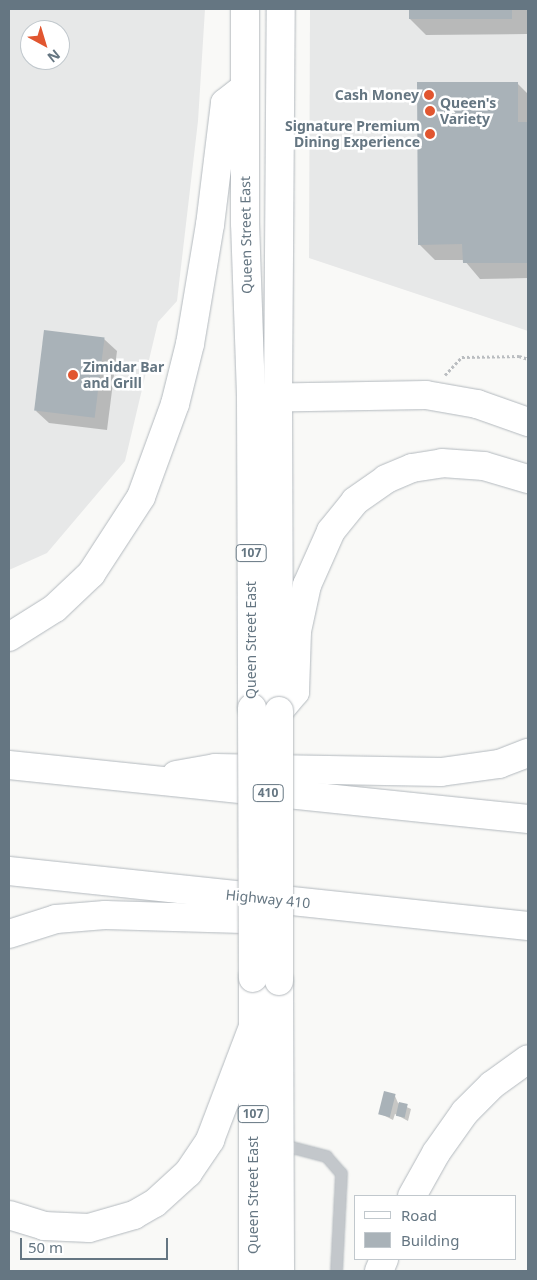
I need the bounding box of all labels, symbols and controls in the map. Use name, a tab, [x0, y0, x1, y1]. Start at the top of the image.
north arrow	[20, 20, 70, 70]
text: N	[44, 45, 65, 67]
place label: Cash Money	[335, 87, 419, 103]
marker: Cash Money	[423, 89, 435, 101]
place label: Queen's Variety	[440, 95, 496, 128]
marker: Queen's Variety	[424, 105, 436, 117]
place label: Signature Premium Dining Experience	[285, 118, 420, 150]
marker: Signature Premium Dining Experience	[424, 128, 436, 140]
street label: Queen Street East	[237, 176, 255, 294]
place label: Zimidar Bar and Grill	[83, 359, 164, 392]
marker: Zimidar Bar and Grill	[67, 369, 79, 381]
road number: 107	[235, 544, 267, 562]
street label: Queen Street East	[243, 581, 259, 699]
road number: 410	[252, 784, 284, 802]
street label: Highway 410	[225, 886, 311, 912]
road number: 107	[237, 1104, 269, 1124]
street label: Queen Street East	[245, 1136, 261, 1254]
legend	[354, 1195, 517, 1260]
text: Road	[401, 1205, 437, 1225]
scale bar	[22, 1228, 170, 1260]
text: Building	[401, 1230, 459, 1250]
text: 50 m	[28, 1237, 63, 1257]

